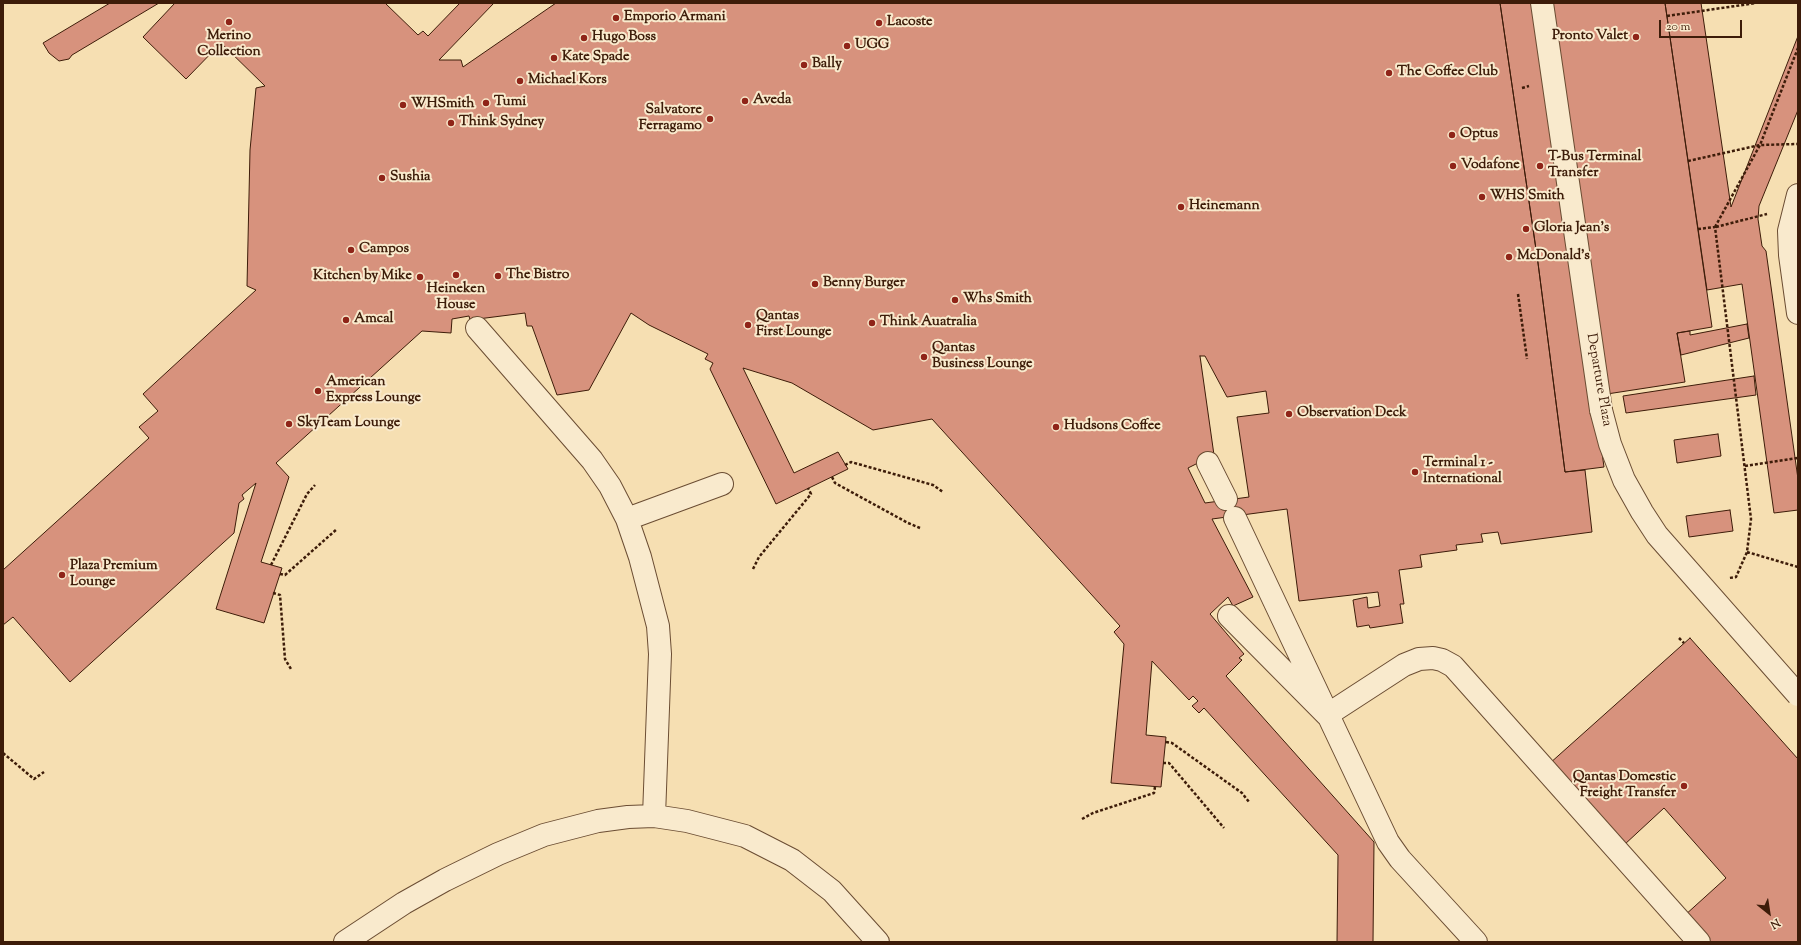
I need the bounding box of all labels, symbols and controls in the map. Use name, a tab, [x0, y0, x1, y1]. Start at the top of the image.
place label: Emporio Armani	[624, 10, 726, 26]
scale bar	[1661, 12, 1744, 38]
marker: Emporio Armani	[611, 13, 621, 23]
place label: Lacoste	[887, 15, 932, 31]
marker: Merino Collection	[224, 17, 234, 27]
marker: Lacoste	[874, 18, 884, 28]
text: 20 m	[1666, 18, 1690, 36]
place label: Merino Collection	[197, 29, 261, 62]
place label: Pronto Valet	[1552, 29, 1628, 45]
place label: Hugo Boss	[592, 30, 656, 46]
marker: Pronto Valet	[1631, 32, 1641, 42]
marker: Hugo Boss	[579, 33, 589, 43]
place label: UGG	[855, 38, 889, 54]
marker: UGG	[842, 41, 852, 51]
place label: Kate Spade	[562, 50, 629, 66]
marker: Kate Spade	[549, 53, 559, 63]
place label: Bally	[812, 57, 842, 73]
marker: Bally	[799, 60, 809, 70]
place label: The Coffee Club	[1397, 65, 1498, 81]
marker: The Coffee Club	[1384, 68, 1394, 78]
place label: Michael Kors	[528, 73, 607, 89]
marker: Michael Kors	[515, 76, 525, 86]
place label: Aveda	[753, 93, 791, 109]
place label: Tumi	[494, 95, 526, 111]
marker: Aveda	[740, 96, 750, 106]
place label: WHSmith	[411, 97, 474, 113]
marker: Tumi	[481, 98, 491, 108]
marker: WHSmith	[398, 100, 408, 110]
place label: Salvatore Ferragamo	[639, 103, 702, 136]
marker: Salvatore Ferragamo	[705, 114, 715, 124]
place label: Think Sydney	[459, 115, 544, 131]
marker: Think Sydney	[446, 118, 456, 128]
place label: Optus	[1460, 127, 1498, 143]
marker: Optus	[1447, 130, 1457, 140]
place label: T-Bus Terminal Transfer	[1548, 150, 1641, 182]
place label: Vodafone	[1461, 158, 1520, 174]
marker: Vodafone	[1448, 161, 1458, 171]
marker: T-Bus Terminal Transfer	[1535, 161, 1545, 171]
place label: Sushia	[390, 170, 431, 186]
marker: Sushia	[377, 173, 387, 183]
place label: WHS Smith	[1490, 189, 1565, 205]
marker: WHS Smith	[1477, 192, 1487, 202]
place label: Heinemann	[1189, 199, 1260, 215]
marker: Heinemann	[1176, 202, 1186, 212]
place label: Gloria Jean's	[1534, 221, 1609, 237]
marker: Gloria Jean's	[1521, 224, 1531, 234]
place label: Campos	[359, 242, 409, 258]
marker: Campos	[346, 245, 356, 255]
place label: McDonald's	[1517, 249, 1590, 265]
marker: McDonald's	[1504, 252, 1514, 262]
place label: The Bistro	[506, 268, 569, 284]
place label: Kitchen by Mike	[313, 269, 412, 285]
marker: Heineken House	[451, 270, 461, 280]
marker: The Bistro	[493, 271, 503, 281]
marker: Kitchen by Mike	[415, 272, 425, 282]
place label: Benny Burger	[823, 276, 905, 292]
marker: Benny Burger	[810, 279, 820, 289]
place label: Heineken House	[427, 282, 485, 314]
place label: Whs Smith	[963, 292, 1032, 308]
marker: Whs Smith	[950, 295, 960, 305]
place label: Qantas First Lounge	[756, 309, 832, 342]
place label: Amcal	[354, 312, 393, 328]
marker: Amcal	[341, 315, 351, 325]
place label: Think Auatralia	[880, 315, 977, 331]
marker: Think Auatralia	[867, 318, 877, 328]
marker: Qantas First Lounge	[743, 320, 753, 330]
street label: Departure Plaza	[1582, 332, 1614, 428]
place label: Qantas Business Lounge	[932, 341, 1033, 374]
marker: Qantas Business Lounge	[919, 352, 929, 362]
place label: American Express Lounge	[326, 375, 421, 408]
marker: American Express Lounge	[313, 386, 323, 396]
place label: Observation Deck	[1297, 406, 1407, 422]
marker: Observation Deck	[1284, 409, 1294, 419]
place label: SkyTeam Lounge	[297, 416, 400, 432]
marker: SkyTeam Lounge	[284, 419, 294, 429]
place label: Hudsons Coffee	[1064, 419, 1161, 435]
marker: Hudsons Coffee	[1051, 422, 1061, 432]
place label: Terminal 1 - International	[1423, 456, 1502, 488]
marker: Terminal 1 - International	[1410, 467, 1420, 477]
place label: Plaza Premium Lounge	[70, 559, 158, 592]
marker: Plaza Premium Lounge	[57, 570, 67, 580]
place label: Qantas Domestic Freight Transfer	[1573, 770, 1676, 802]
marker: Qantas Domestic Freight Transfer	[1679, 781, 1689, 791]
north arrow	[1749, 893, 1789, 933]
text: N	[1767, 914, 1783, 933]

